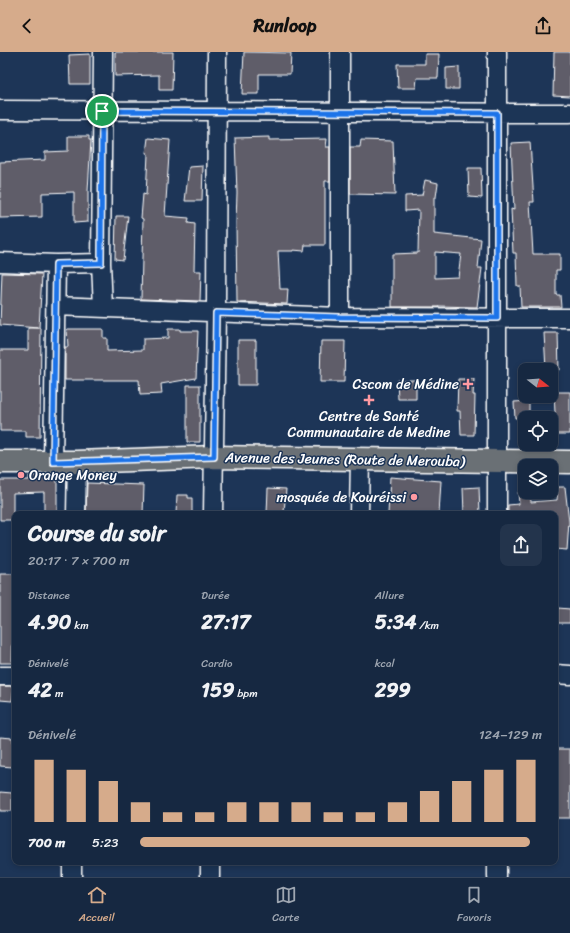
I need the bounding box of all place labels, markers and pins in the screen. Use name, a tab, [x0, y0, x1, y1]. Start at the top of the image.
pin	[85, 94, 119, 128]
place label: Cscom de Médine	[352, 372, 459, 397]
marker: Cscom de Médine	[462, 378, 474, 390]
marker: Centre de Santé Communautaire de Medine	[363, 394, 375, 406]
place label: Centre de Santé Communautaire de Medine	[288, 404, 450, 445]
place label: Orange Money	[29, 463, 117, 488]
marker: Orange Money	[16, 470, 26, 480]
place label: mosquée de Kouréissi	[276, 485, 407, 510]
marker: mosquée de Kouréissi	[409, 492, 419, 502]

